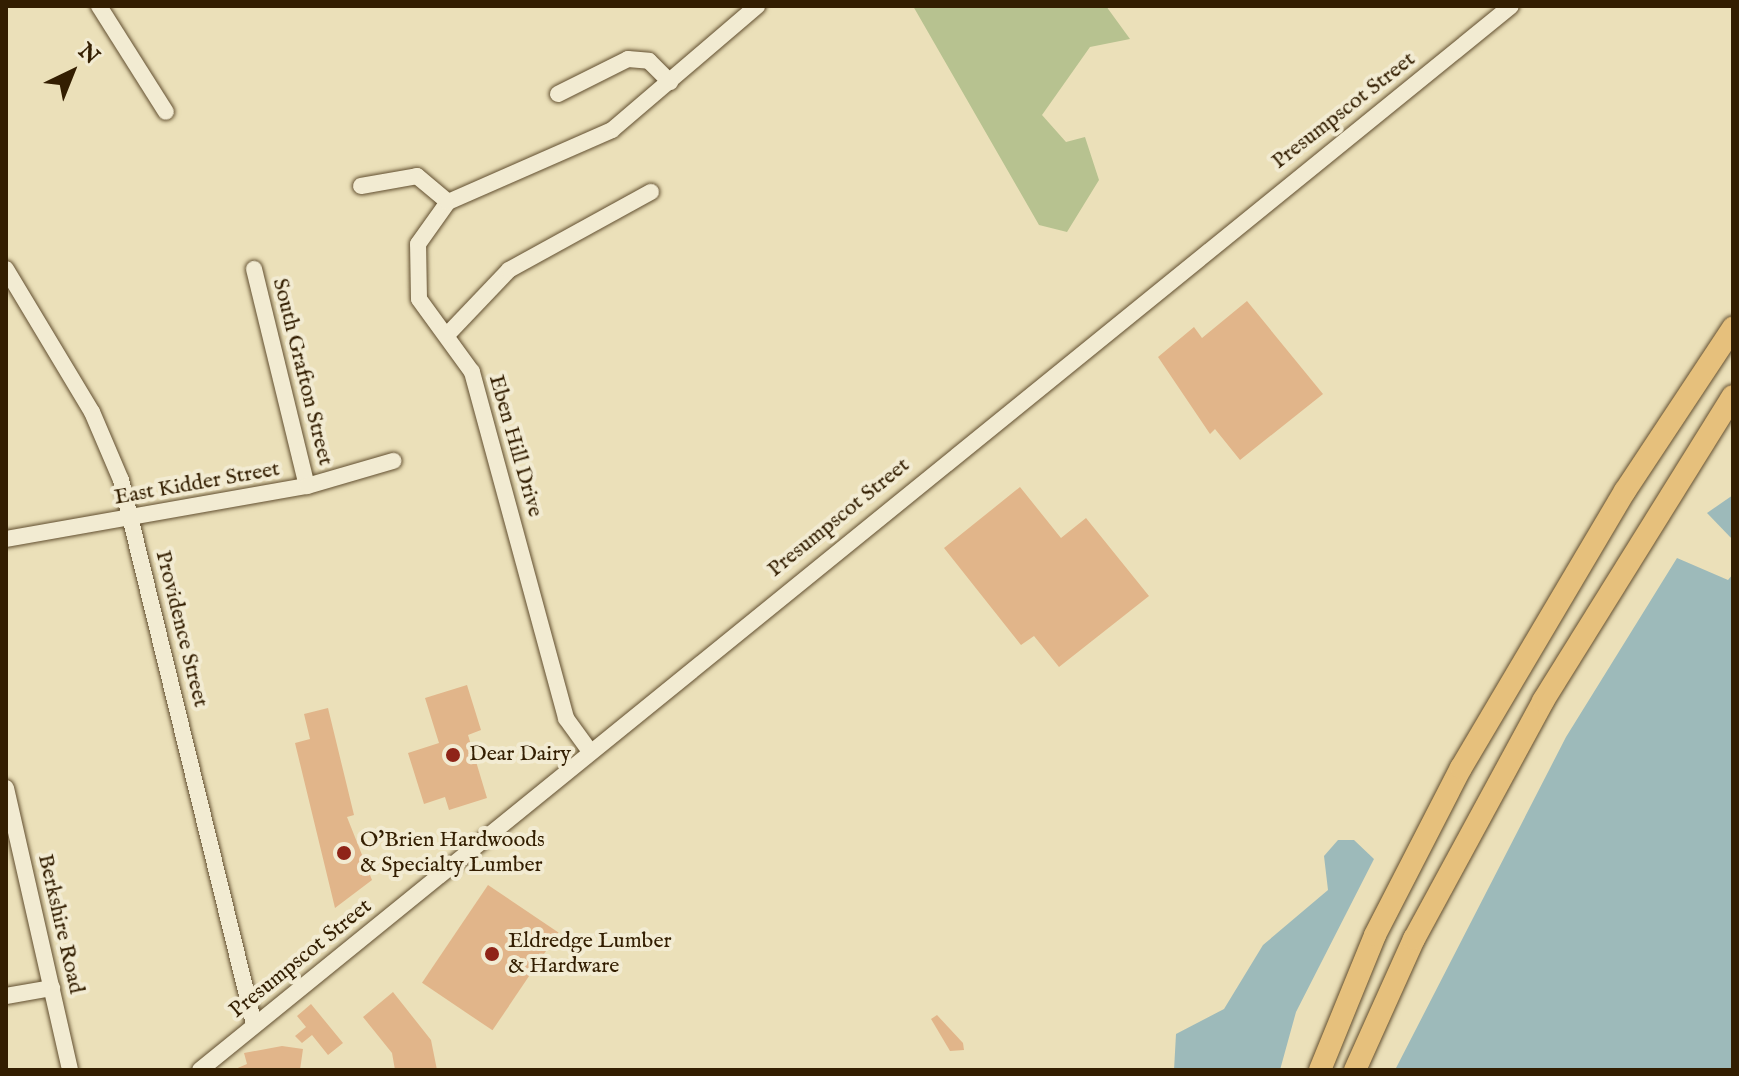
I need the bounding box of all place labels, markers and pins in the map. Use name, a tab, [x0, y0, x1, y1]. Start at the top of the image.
place label: Dear Dairy	[469, 742, 571, 768]
marker: Dear Dairy	[444, 746, 462, 764]
place label: O'Brien Hardwoods & Specialty Lumber	[360, 827, 545, 878]
marker: O'Brien Hardwoods & Specialty Lumber	[335, 844, 353, 862]
place label: Eldredge Lumber & Hardware	[508, 928, 672, 980]
marker: Eldredge Lumber & Hardware	[483, 945, 501, 963]

